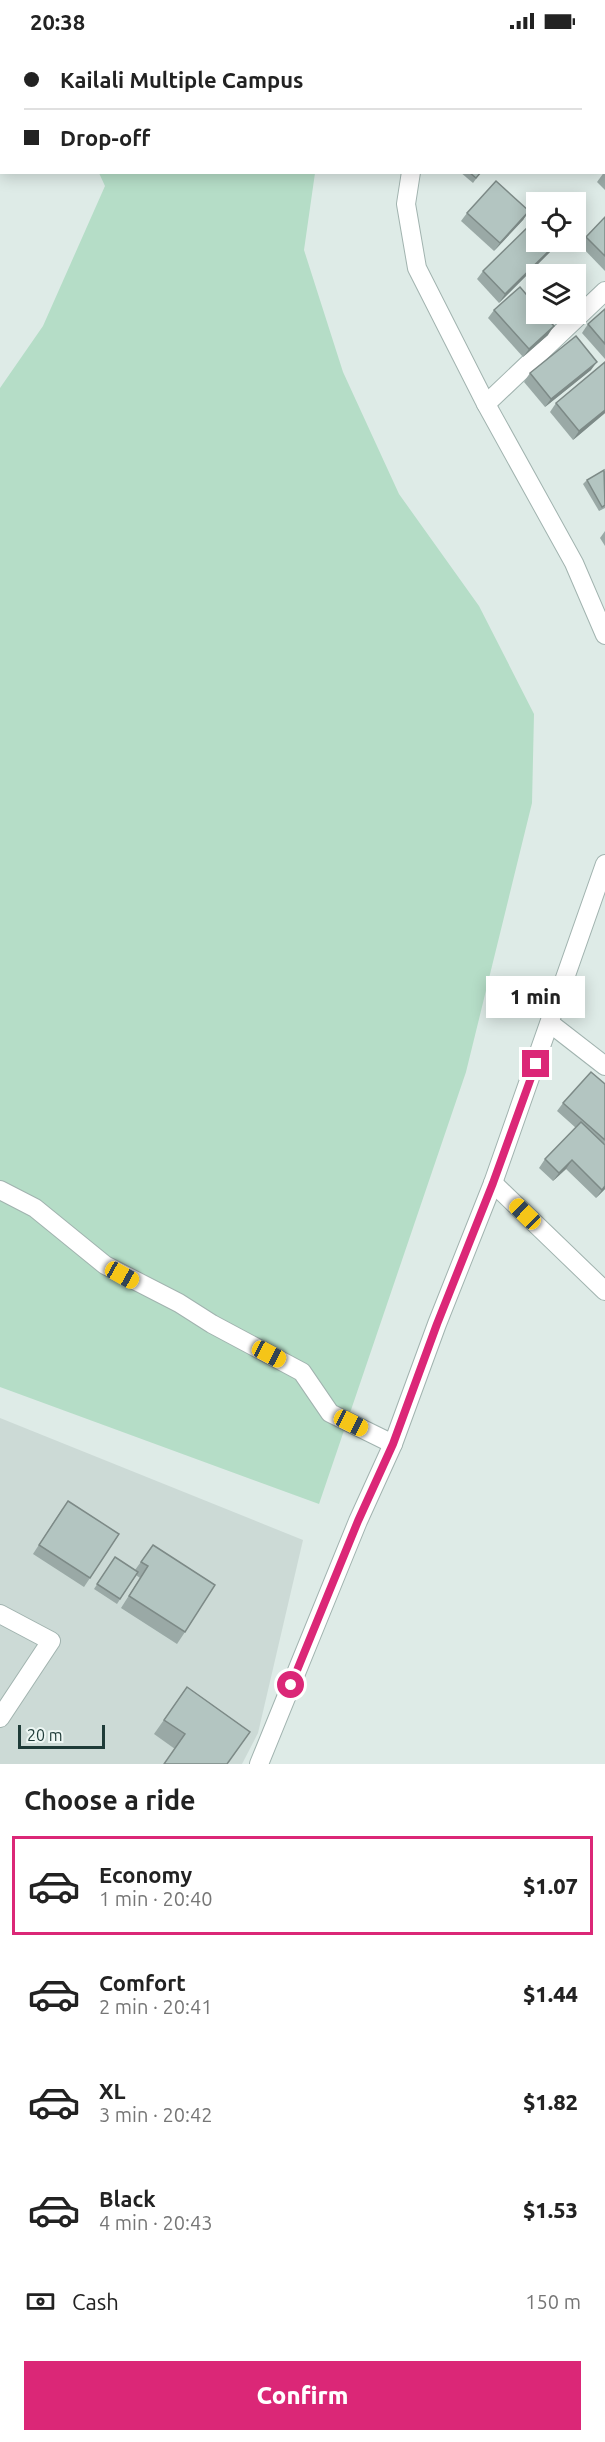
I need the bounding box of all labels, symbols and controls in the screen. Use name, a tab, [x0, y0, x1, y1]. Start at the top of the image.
text: 20:38	[30, 9, 85, 34]
text: Kailali Multiple Campus	[60, 67, 303, 92]
text: Drop-off	[60, 125, 150, 150]
map controls	[526, 192, 586, 324]
button: locate	[526, 192, 586, 252]
button: layers	[526, 264, 586, 324]
callout: 1 min	[486, 977, 586, 1019]
text: 1 min	[510, 985, 561, 1008]
route end	[522, 1050, 549, 1077]
car	[506, 1195, 544, 1233]
car	[102, 1258, 142, 1292]
car	[249, 1338, 289, 1370]
car	[331, 1407, 371, 1439]
route start	[277, 1671, 304, 1698]
scale bar	[18, 1722, 105, 1750]
text: 20 m	[27, 1726, 63, 1744]
text: Choose a ride	[24, 1785, 196, 1815]
icon: car	[27, 1859, 81, 1913]
text: Economy	[99, 1862, 192, 1887]
text: $1.07	[523, 1873, 578, 1898]
text: 1 min · 20:40	[99, 1887, 213, 1910]
icon: car	[27, 1967, 81, 2021]
text: Comfort	[99, 1970, 186, 1995]
text: $1.44	[523, 1981, 578, 2006]
text: 2 min · 20:41	[99, 1995, 213, 2018]
icon: car	[27, 2075, 81, 2129]
text: XL	[99, 2078, 126, 2103]
text: $1.82	[523, 2089, 578, 2114]
text: 3 min · 20:42	[99, 2103, 213, 2126]
icon: car	[27, 2183, 81, 2237]
text: Black	[99, 2186, 156, 2211]
text: $1.53	[523, 2197, 578, 2222]
text: 4 min · 20:43	[99, 2211, 213, 2234]
icon: cash	[24, 2285, 57, 2318]
text: Cash	[72, 2289, 119, 2314]
text: 150 m	[525, 2290, 581, 2313]
button: Confirm	[24, 2361, 581, 2430]

